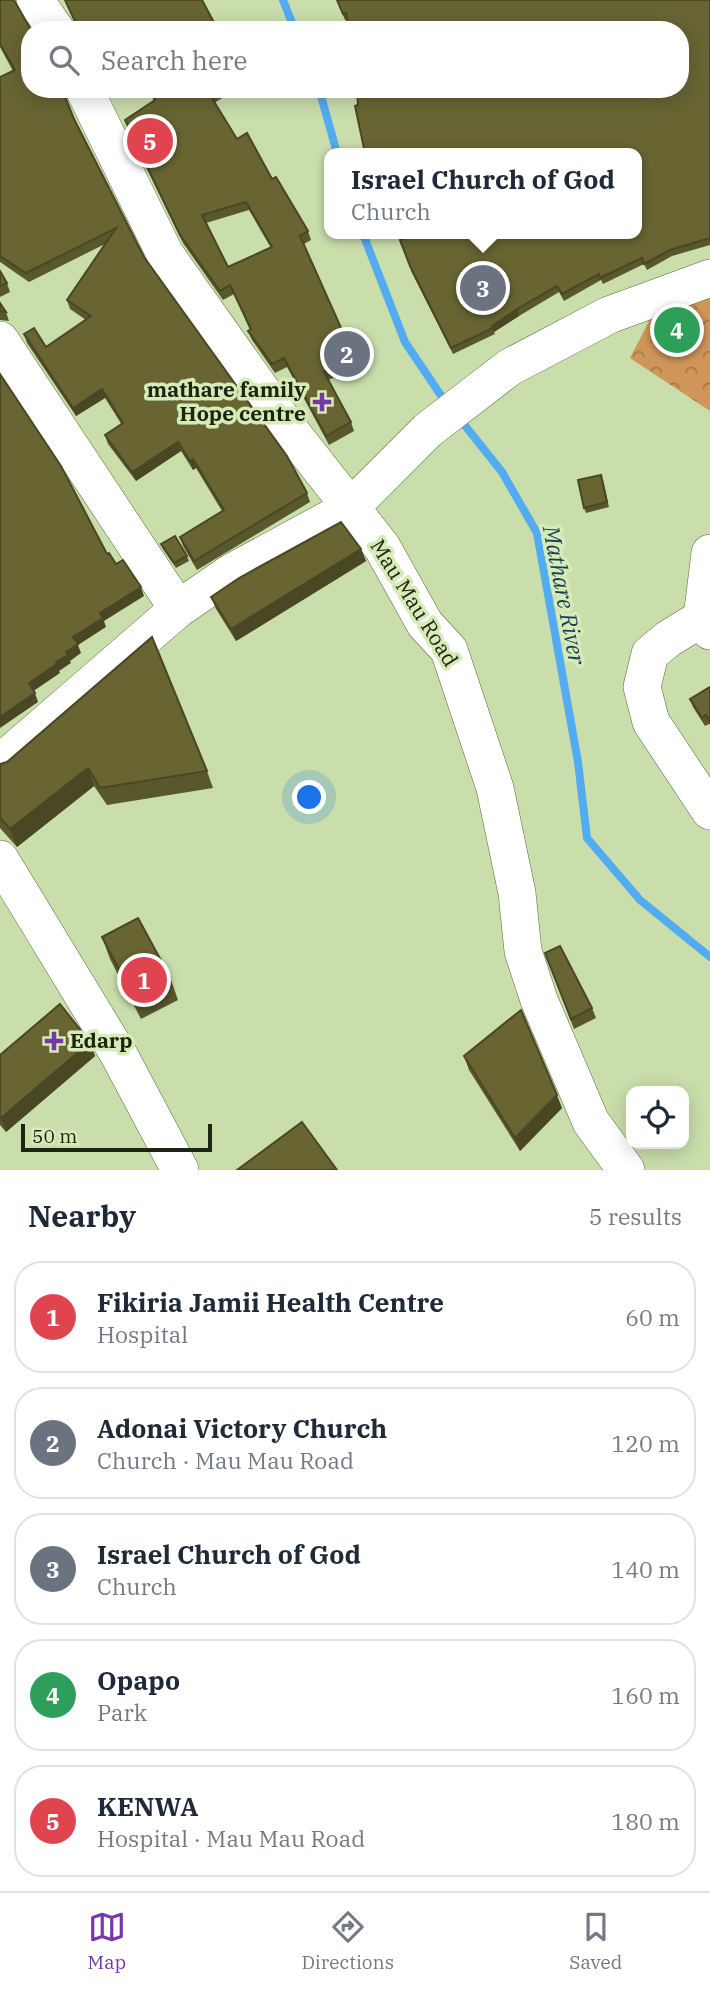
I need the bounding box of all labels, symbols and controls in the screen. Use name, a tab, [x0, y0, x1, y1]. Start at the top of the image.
search box	[21, 21, 689, 98]
icon: search	[45, 41, 83, 79]
text: Search here	[101, 43, 247, 77]
pin: 5	[127, 115, 173, 167]
popup	[324, 148, 642, 239]
text: Israel Church of God	[351, 162, 615, 196]
text: Church	[351, 196, 431, 226]
pin: 3	[460, 262, 506, 314]
pin: 4	[654, 304, 700, 356]
pin: 2	[324, 328, 370, 380]
place label: mathare family Hope centre	[147, 375, 306, 427]
marker: mathare family Hope centre	[312, 392, 332, 412]
water label: Mathare River	[537, 522, 593, 668]
street label: Mau Mau Road	[365, 533, 465, 672]
your location	[292, 780, 326, 814]
pin: 1	[121, 954, 167, 1006]
place label: Edarp	[70, 1026, 133, 1054]
marker: Edarp	[44, 1031, 64, 1051]
map controls	[626, 1086, 689, 1149]
button: locate	[626, 1086, 689, 1149]
scale bar	[21, 1121, 212, 1153]
text: 50 m	[32, 1124, 77, 1148]
text: Nearby	[28, 1196, 136, 1235]
text: 5 results	[589, 1201, 682, 1231]
text: Fikiria Jamii Health Centre	[97, 1285, 444, 1319]
text: 1	[46, 1302, 60, 1332]
text: 60 m	[625, 1302, 680, 1332]
text: Hospital	[97, 1319, 188, 1349]
text: Adonai Victory Church	[97, 1411, 387, 1445]
text: 2	[46, 1428, 60, 1458]
text: 120 m	[611, 1428, 680, 1458]
text: Church · Mau Mau Road	[97, 1445, 354, 1475]
text: Israel Church of God	[97, 1537, 361, 1571]
text: 3	[46, 1554, 60, 1584]
text: 140 m	[611, 1554, 680, 1584]
text: Church	[97, 1571, 177, 1601]
text: Opapo	[97, 1663, 180, 1697]
text: 4	[46, 1680, 60, 1710]
text: 160 m	[611, 1680, 680, 1710]
text: Park	[97, 1697, 147, 1727]
text: KENWA	[97, 1789, 198, 1823]
text: 5	[46, 1806, 60, 1836]
text: 180 m	[611, 1806, 680, 1836]
text: Hospital · Mau Mau Road	[97, 1823, 365, 1853]
tab: Map	[88, 1908, 126, 1974]
tab: Directions	[301, 1908, 394, 1974]
tab: Saved	[569, 1908, 622, 1974]

